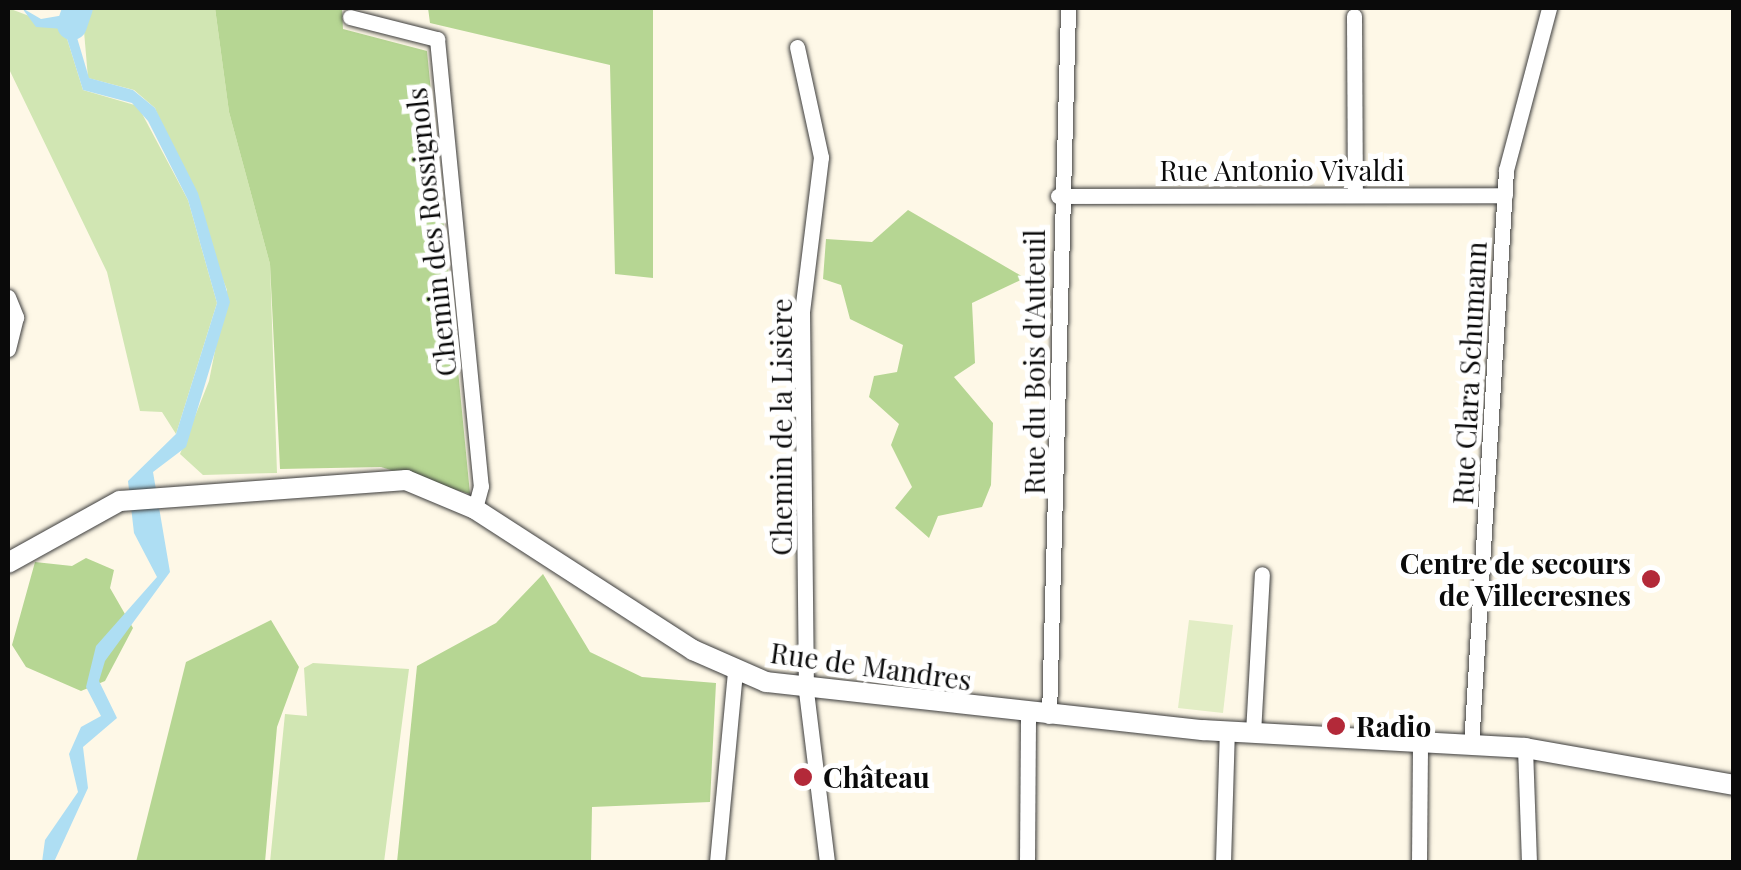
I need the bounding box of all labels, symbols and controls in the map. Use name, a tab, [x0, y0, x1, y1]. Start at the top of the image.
street label: Chemin des Rossignols	[399, 86, 463, 378]
street label: Rue Antonio Vivaldi	[1158, 153, 1406, 187]
street label: Rue du Bois d'Auteuil	[1017, 229, 1051, 495]
street label: Rue Clara Schumann	[1445, 240, 1493, 506]
street label: Chemin de la Lisière	[764, 298, 798, 556]
place label: Centre de secours de Villecresnes	[1400, 546, 1631, 612]
marker: Centre de secours de Villecresnes	[1640, 568, 1662, 590]
street label: Rue de Mandres	[768, 635, 974, 697]
place label: Radio	[1356, 709, 1431, 743]
marker: Radio	[1325, 715, 1347, 737]
place label: Château	[823, 760, 930, 794]
marker: Château	[792, 766, 814, 788]

